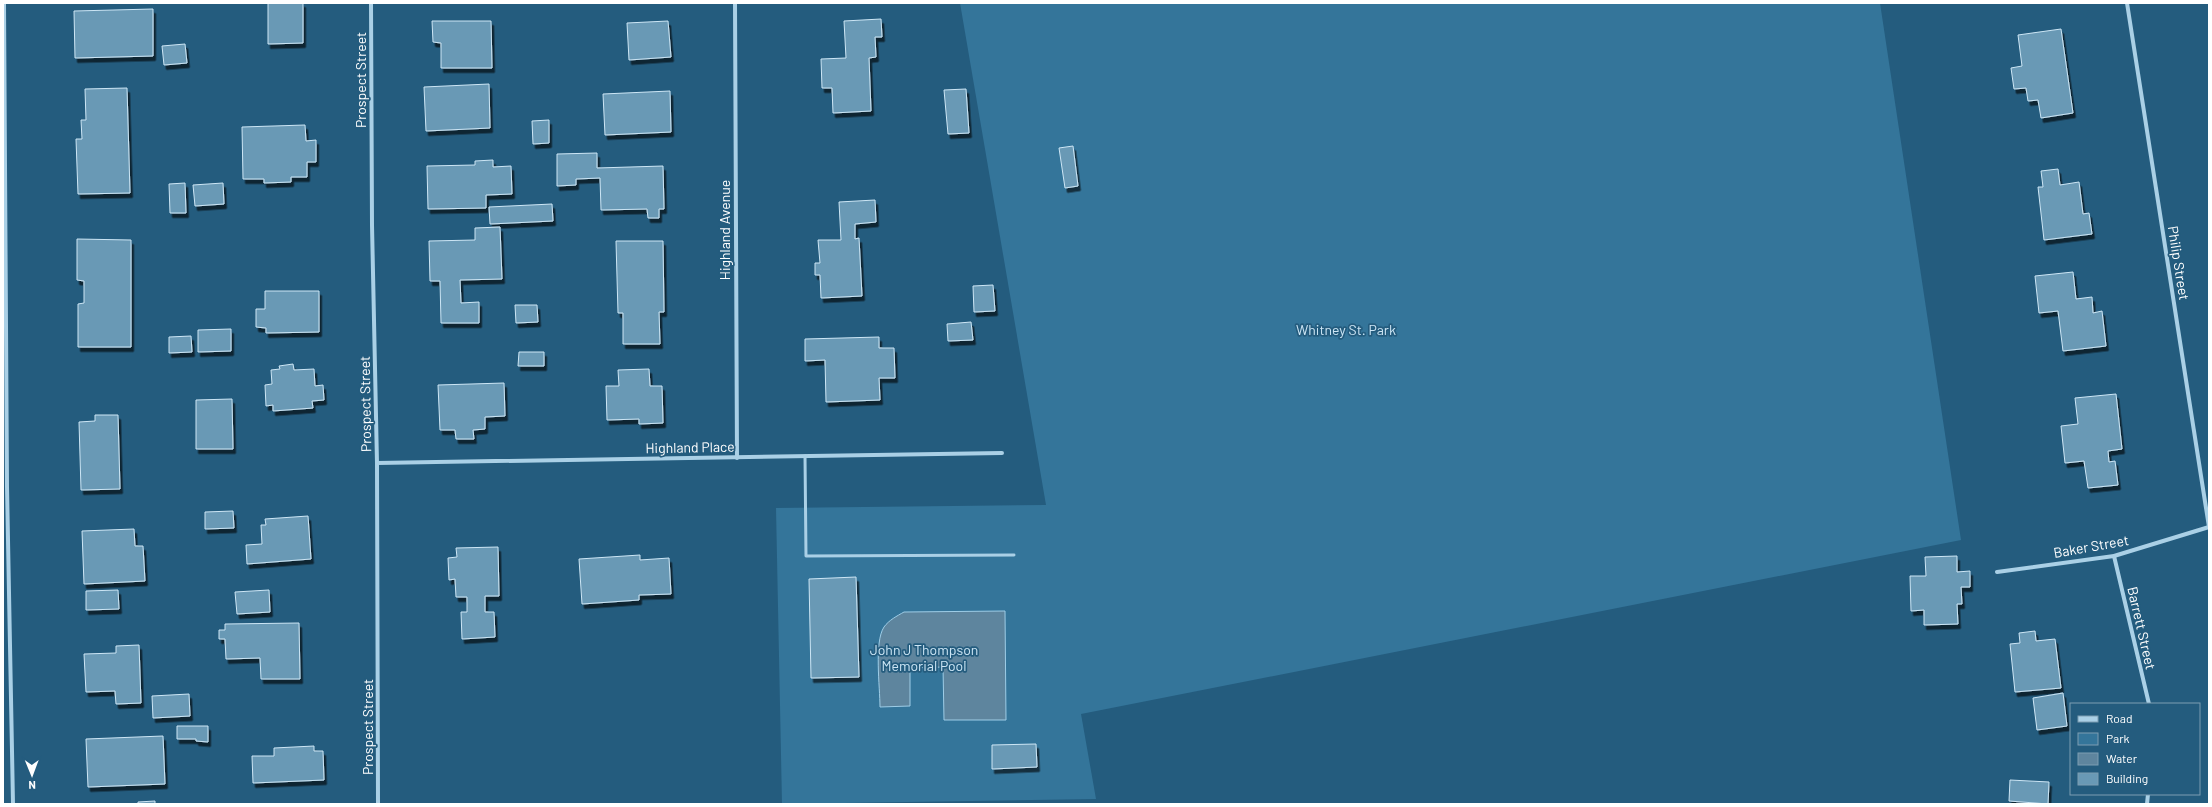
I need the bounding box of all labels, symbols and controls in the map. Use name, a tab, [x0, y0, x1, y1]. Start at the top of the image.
street label: Prospect Street	[352, 32, 369, 128]
street label: Highland Avenue	[716, 180, 733, 280]
street label: Philip Street	[2165, 225, 2193, 301]
park label: Whitney St. Park	[1296, 321, 1396, 338]
street label: Prospect Street	[356, 356, 374, 452]
street label: Highland Place	[645, 438, 735, 456]
street label: Baker Street	[2052, 531, 2130, 561]
street label: Barrett Street	[2124, 585, 2160, 671]
park label: John J Thompson Memorial Pool	[870, 641, 978, 674]
street label: Prospect Street	[359, 679, 376, 775]
legend	[2070, 703, 2200, 795]
text: Road	[2106, 711, 2133, 725]
text: Park	[2106, 731, 2130, 745]
text: Water	[2106, 751, 2138, 765]
north arrow	[12, 755, 52, 795]
text: Building	[2106, 771, 2148, 785]
text: N	[28, 779, 36, 792]

